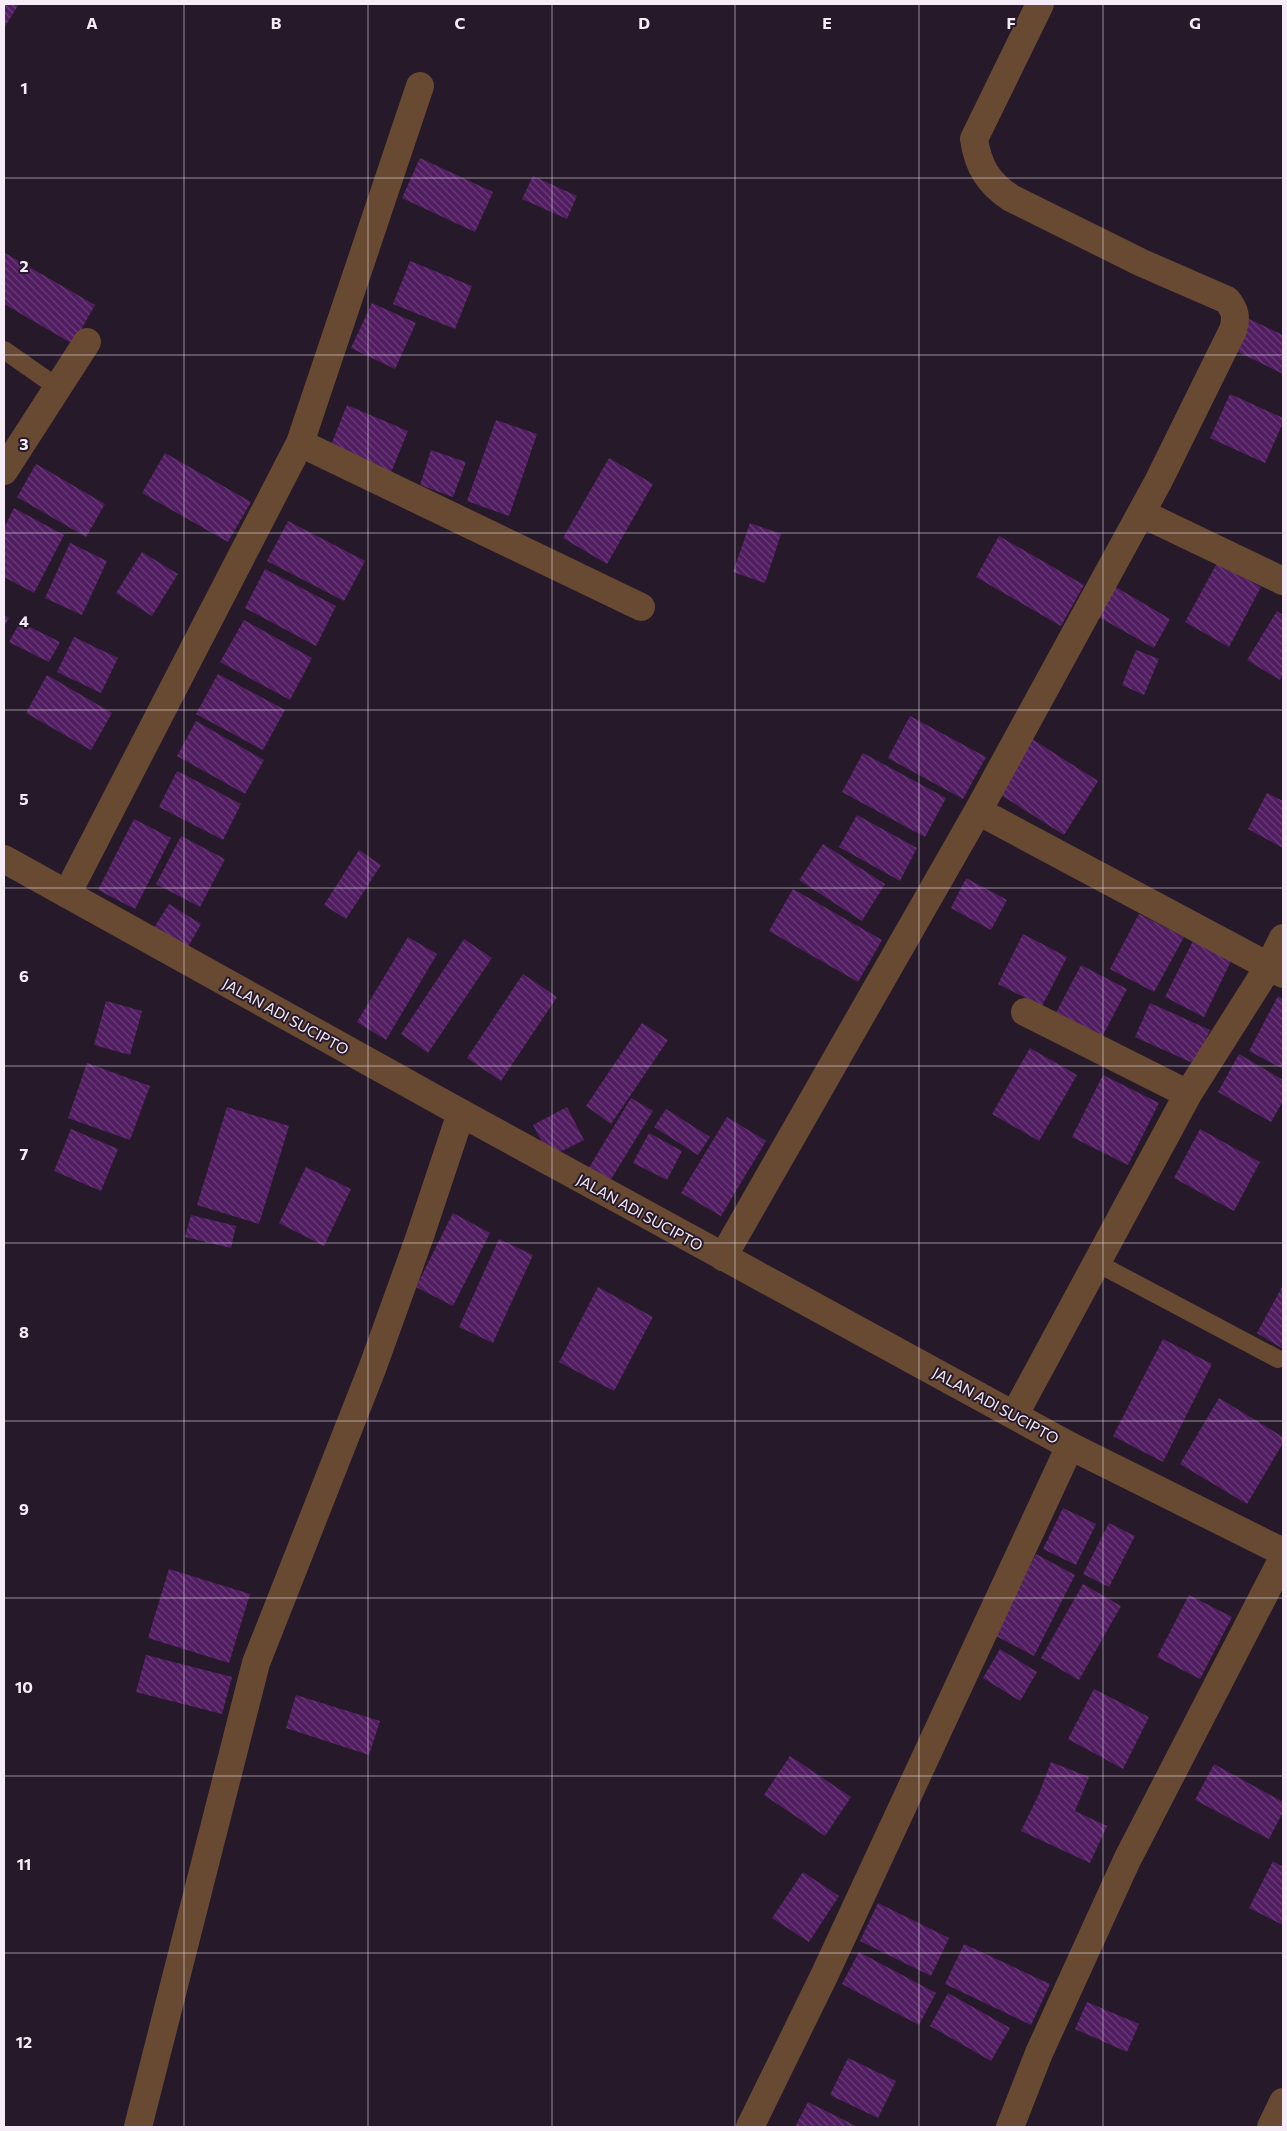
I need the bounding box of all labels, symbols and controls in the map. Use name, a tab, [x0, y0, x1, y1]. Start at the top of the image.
text: A	[86, 13, 98, 32]
text: B	[271, 13, 282, 32]
text: C	[455, 13, 466, 32]
text: D	[638, 13, 650, 32]
text: E	[822, 13, 832, 32]
text: F	[1006, 13, 1016, 32]
text: G	[1189, 13, 1201, 32]
text: 1	[20, 78, 28, 97]
text: 2	[19, 256, 29, 275]
text: 3	[19, 434, 29, 453]
text: 4	[19, 611, 29, 630]
text: 5	[19, 789, 29, 808]
text: 6	[19, 966, 29, 985]
street label: JALAN ADI SUCIPTO	[220, 974, 352, 1058]
text: 7	[20, 1144, 29, 1163]
street label: JALAN ADI SUCIPTO	[574, 1170, 706, 1254]
text: 8	[19, 1322, 29, 1341]
street label: JALAN ADI SUCIPTO	[930, 1363, 1062, 1447]
text: 9	[19, 1499, 29, 1518]
text: 10	[15, 1677, 33, 1696]
text: 11	[17, 1854, 31, 1873]
text: 12	[16, 2032, 32, 2051]

